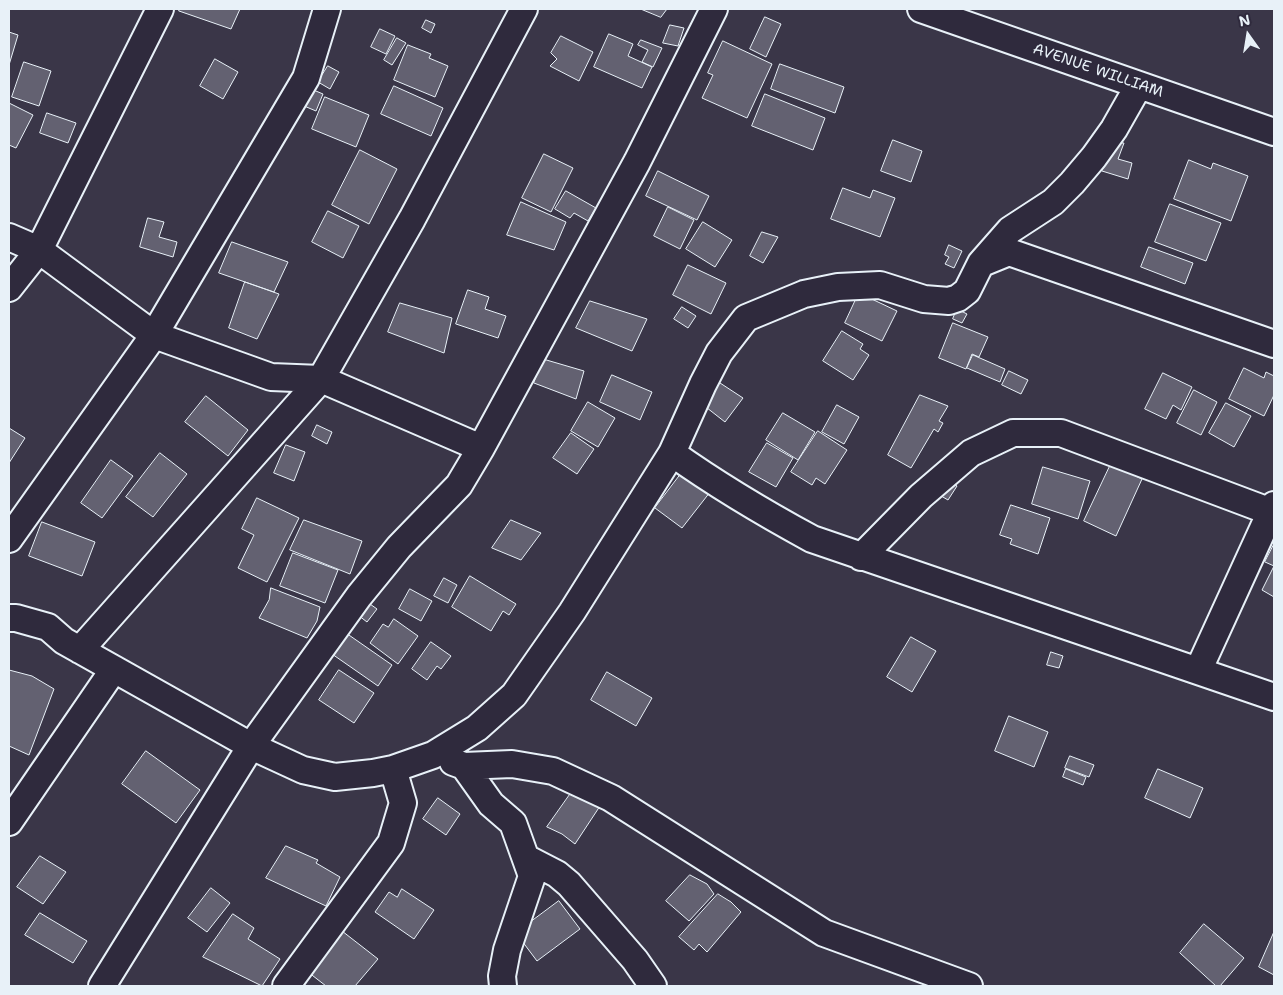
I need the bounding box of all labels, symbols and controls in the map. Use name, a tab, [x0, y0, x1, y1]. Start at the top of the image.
north arrow	[1223, 10, 1273, 60]
text: N	[1237, 10, 1252, 30]
street label: AVENUE WILLIAM	[1030, 40, 1166, 102]

